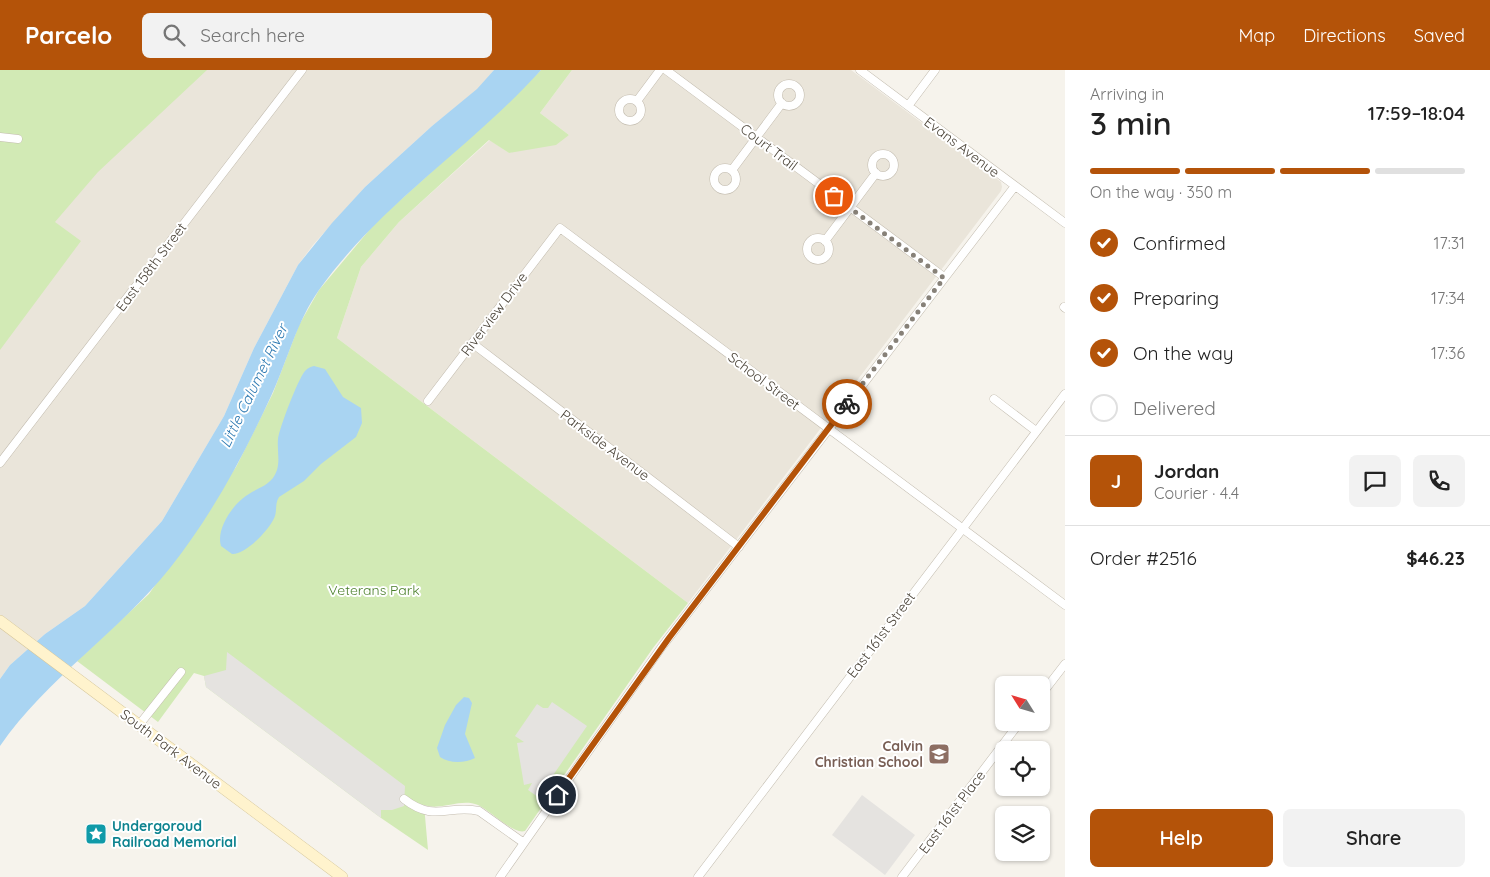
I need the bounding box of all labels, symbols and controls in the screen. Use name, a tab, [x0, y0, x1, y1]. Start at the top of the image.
search box	[142, 13, 492, 58]
text: Parcelo	[25, 20, 112, 50]
icon: search	[160, 21, 188, 49]
text: Search here	[200, 23, 305, 47]
text: Map	[1238, 24, 1275, 47]
text: Directions	[1303, 24, 1386, 47]
text: Saved	[1414, 24, 1465, 47]
text: Arriving in	[1090, 84, 1164, 104]
text: 17:59–18:04	[1368, 101, 1465, 125]
text: 3 min	[1090, 103, 1172, 143]
street label: Evans Avenue	[921, 113, 1003, 181]
street label: Court Trail	[737, 120, 801, 174]
pin	[813, 175, 855, 217]
icon: bag	[820, 182, 848, 210]
text: On the way · 350 m	[1090, 182, 1232, 202]
street label: East 158th Street	[112, 219, 190, 315]
icon: check	[1090, 229, 1118, 257]
text: Confirmed	[1133, 231, 1226, 255]
text: 17:31	[1434, 233, 1465, 253]
street label: Riverview Drive	[457, 269, 531, 359]
icon: check	[1090, 284, 1118, 312]
text: Preparing	[1133, 286, 1219, 310]
text: 17:34	[1431, 288, 1465, 308]
water label: Little Calumet River	[215, 319, 293, 450]
icon: check	[1090, 339, 1118, 367]
text: On the way	[1133, 341, 1234, 365]
text: 17:36	[1431, 343, 1465, 363]
street label: School Street	[725, 348, 804, 414]
courier	[822, 379, 872, 429]
icon: bike	[833, 390, 861, 418]
text: Delivered	[1133, 396, 1216, 420]
street label: Parkside Avenue	[557, 406, 653, 485]
button: chat	[1349, 455, 1401, 507]
button: phone	[1413, 455, 1465, 507]
text: Jordan	[1154, 459, 1219, 483]
text: J	[1111, 469, 1121, 493]
text: Courier · 4.4	[1154, 483, 1239, 503]
text: Order #2516	[1090, 546, 1197, 570]
text: $46.23	[1406, 546, 1465, 570]
park label: Veterans Park	[328, 581, 420, 599]
street label: East 161st Street	[843, 588, 919, 681]
north arrow	[995, 676, 1050, 731]
map controls	[995, 676, 1050, 861]
street label: South Park Avenue	[117, 705, 225, 793]
place label: Calvin Christian School	[815, 737, 923, 771]
button: locate	[995, 741, 1050, 796]
school or university icon: Calvin Christian School	[927, 742, 951, 766]
street label: East 161st Place	[915, 767, 989, 857]
pin	[536, 774, 578, 816]
icon: home	[543, 781, 571, 809]
button: layers	[995, 806, 1050, 861]
button: Help	[1090, 809, 1273, 867]
button: Share	[1283, 809, 1465, 867]
place label: Undergoroud Railroad Memorial	[112, 817, 237, 851]
place icon: Undergoroud Railroad Memorial	[84, 822, 108, 846]

